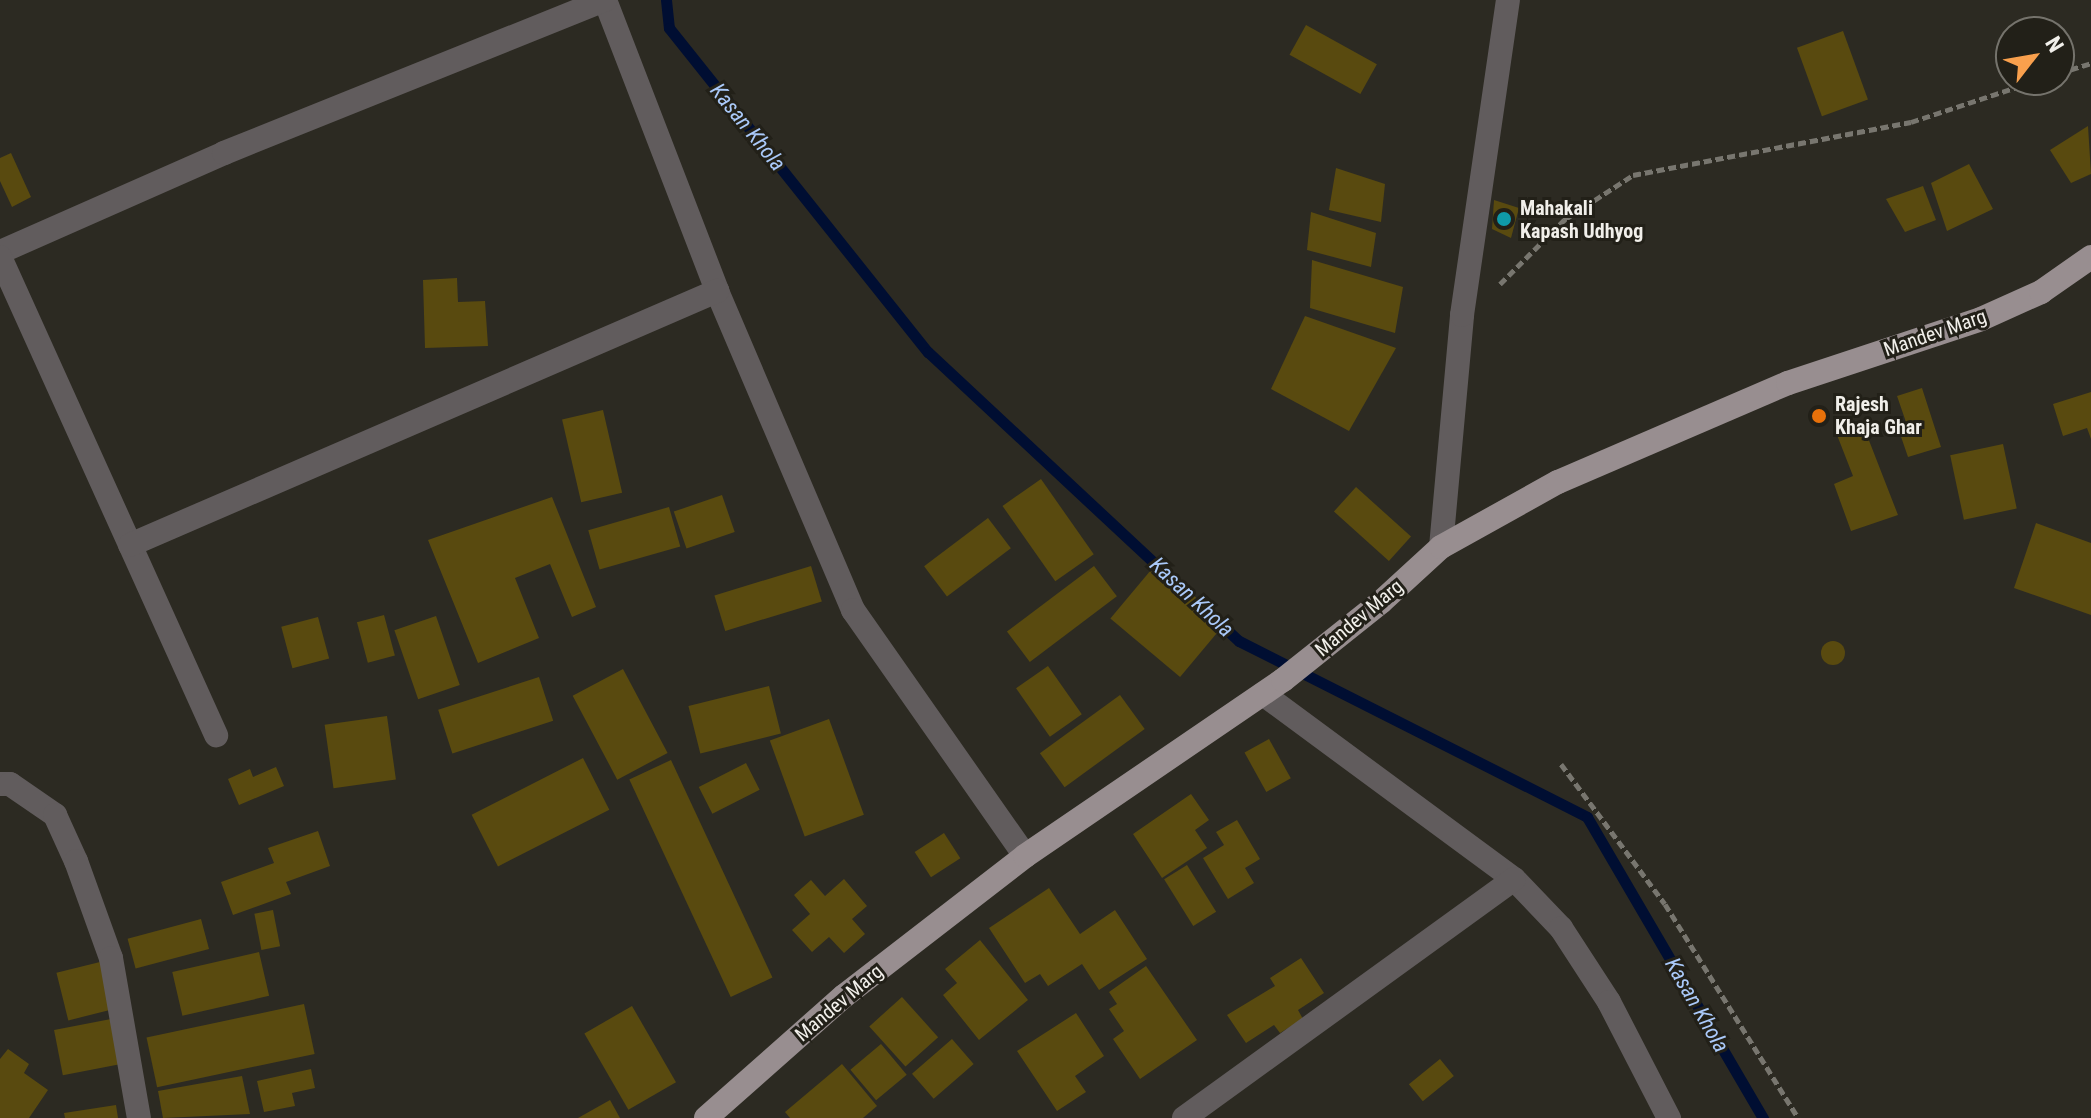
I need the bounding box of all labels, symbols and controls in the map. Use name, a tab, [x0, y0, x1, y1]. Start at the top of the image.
north arrow	[1995, 16, 2075, 96]
text: N	[2040, 32, 2068, 57]
water label: Kasan Khola	[705, 78, 791, 176]
place label: Mahakali Kapash Udhyog	[1520, 196, 1643, 243]
marker: Mahakali Kapash Udhyog	[1495, 210, 1513, 228]
street label: Mandev Marg	[1880, 304, 1990, 362]
place label: Rajesh Khaja Ghar	[1835, 392, 1922, 439]
marker: Rajesh Khaja Ghar	[1810, 407, 1828, 425]
water label: Kasan Khola	[1145, 552, 1239, 642]
street label: Mandev Marg	[1310, 574, 1408, 662]
water label: Kasan Khola	[1659, 953, 1735, 1057]
street label: Mandev Marg	[790, 959, 888, 1047]

